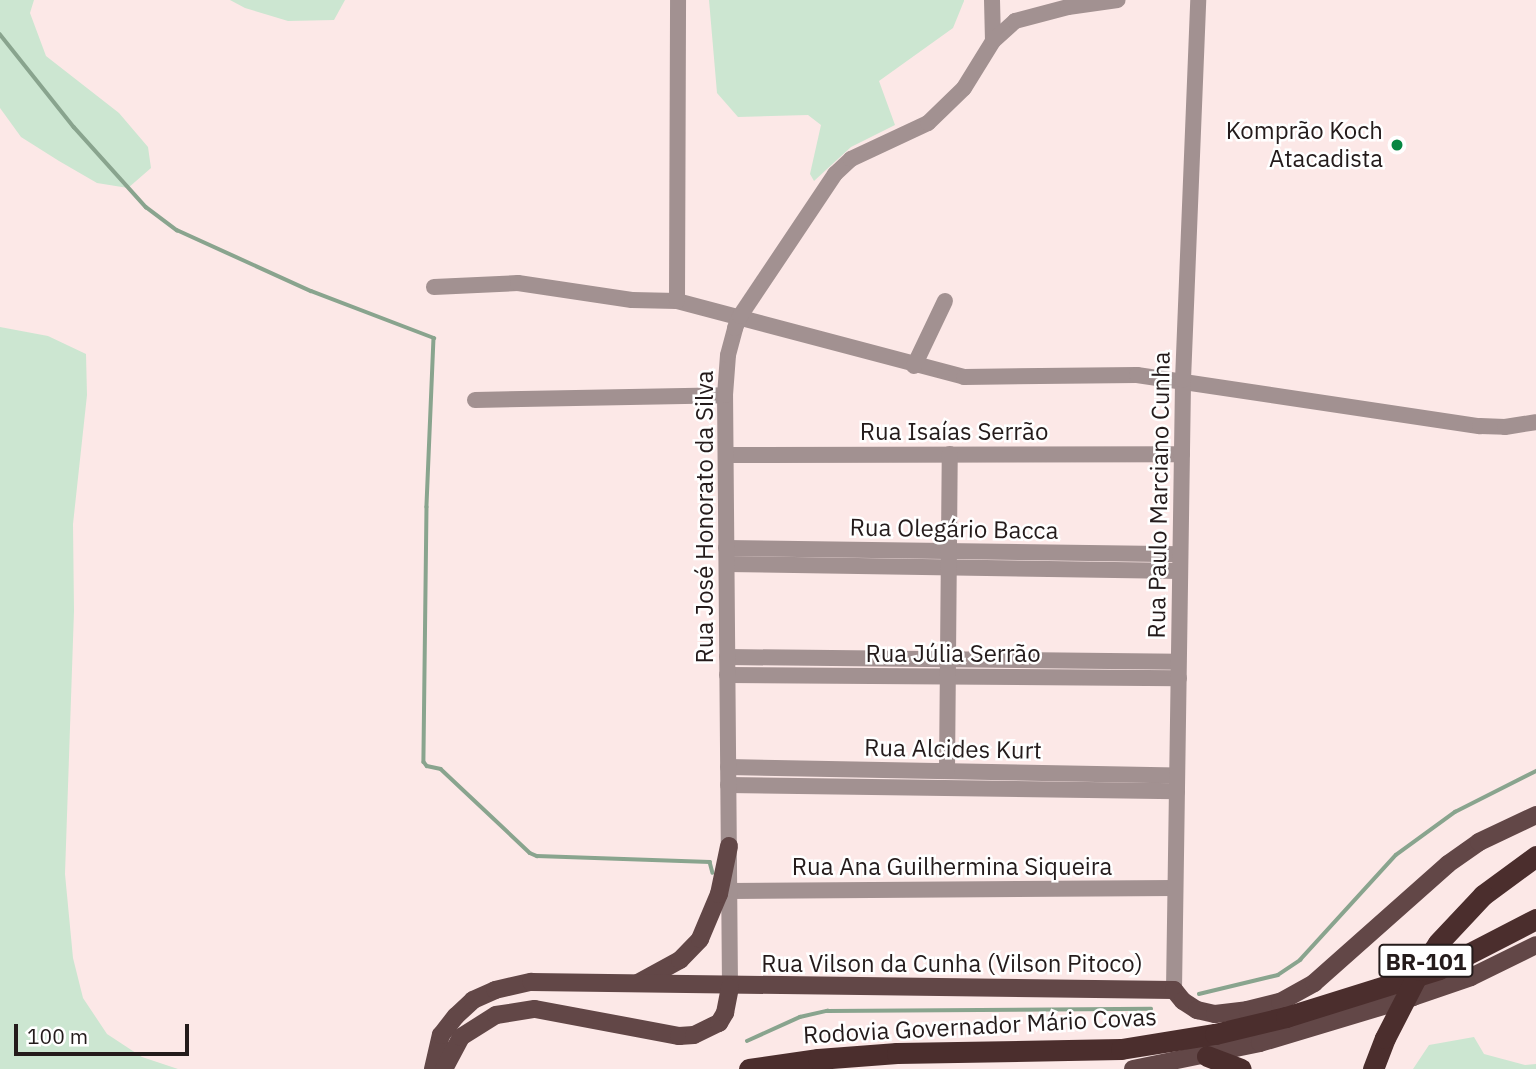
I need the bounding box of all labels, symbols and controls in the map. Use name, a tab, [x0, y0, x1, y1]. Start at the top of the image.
place label: Komprão Koch Atacadista	[1226, 117, 1383, 173]
marker: Komprão Koch Atacadista	[1389, 137, 1405, 153]
street label: Rua Paulo Marciano Cunha	[1142, 351, 1176, 639]
street label: Rua José Honorato da Silva	[691, 370, 719, 664]
street label: Rua Isaías Serrão	[860, 418, 1048, 446]
street label: Rua Olegário Bacca	[849, 513, 1059, 545]
street label: Rua Júlia Serrão	[865, 640, 1041, 668]
street label: Rua Alcides Kurt	[864, 733, 1042, 765]
street label: Rua Ana Guilhermina Siqueira	[792, 853, 1112, 881]
road number: BR-101	[1377, 942, 1475, 980]
street label: Rua Vilson da Cunha (Vilson Pitoco)	[761, 950, 1143, 978]
street label: Rodovia Governador Mário Covas	[802, 1002, 1158, 1050]
scale bar	[18, 1010, 192, 1054]
text: 100 m	[27, 1022, 88, 1050]

